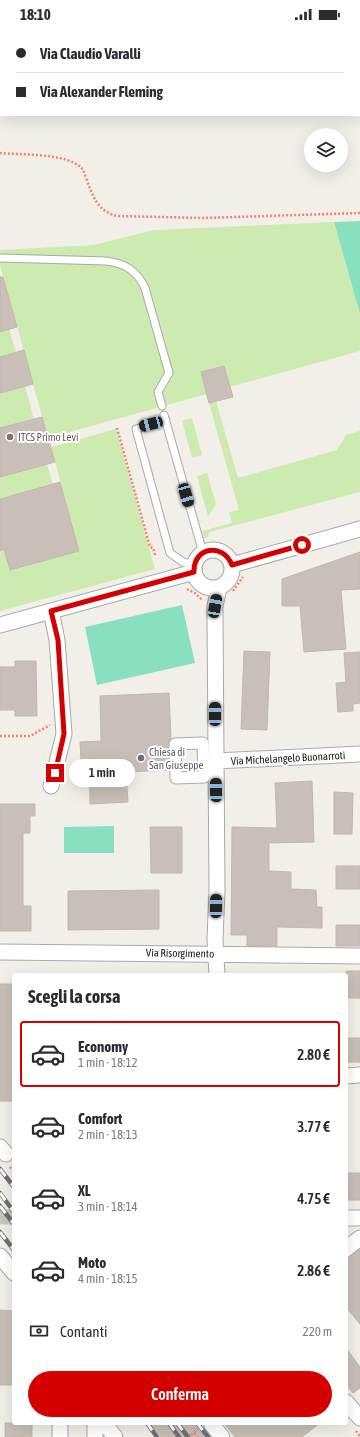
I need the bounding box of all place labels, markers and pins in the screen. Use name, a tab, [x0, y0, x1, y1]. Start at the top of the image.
place label: ITCS Primo Levi	[18, 431, 78, 443]
marker: ITCS Primo Levi	[5, 432, 15, 442]
place label: Chiesa di San Giuseppe	[149, 746, 204, 771]
marker: Chiesa di San Giuseppe	[136, 753, 146, 763]

